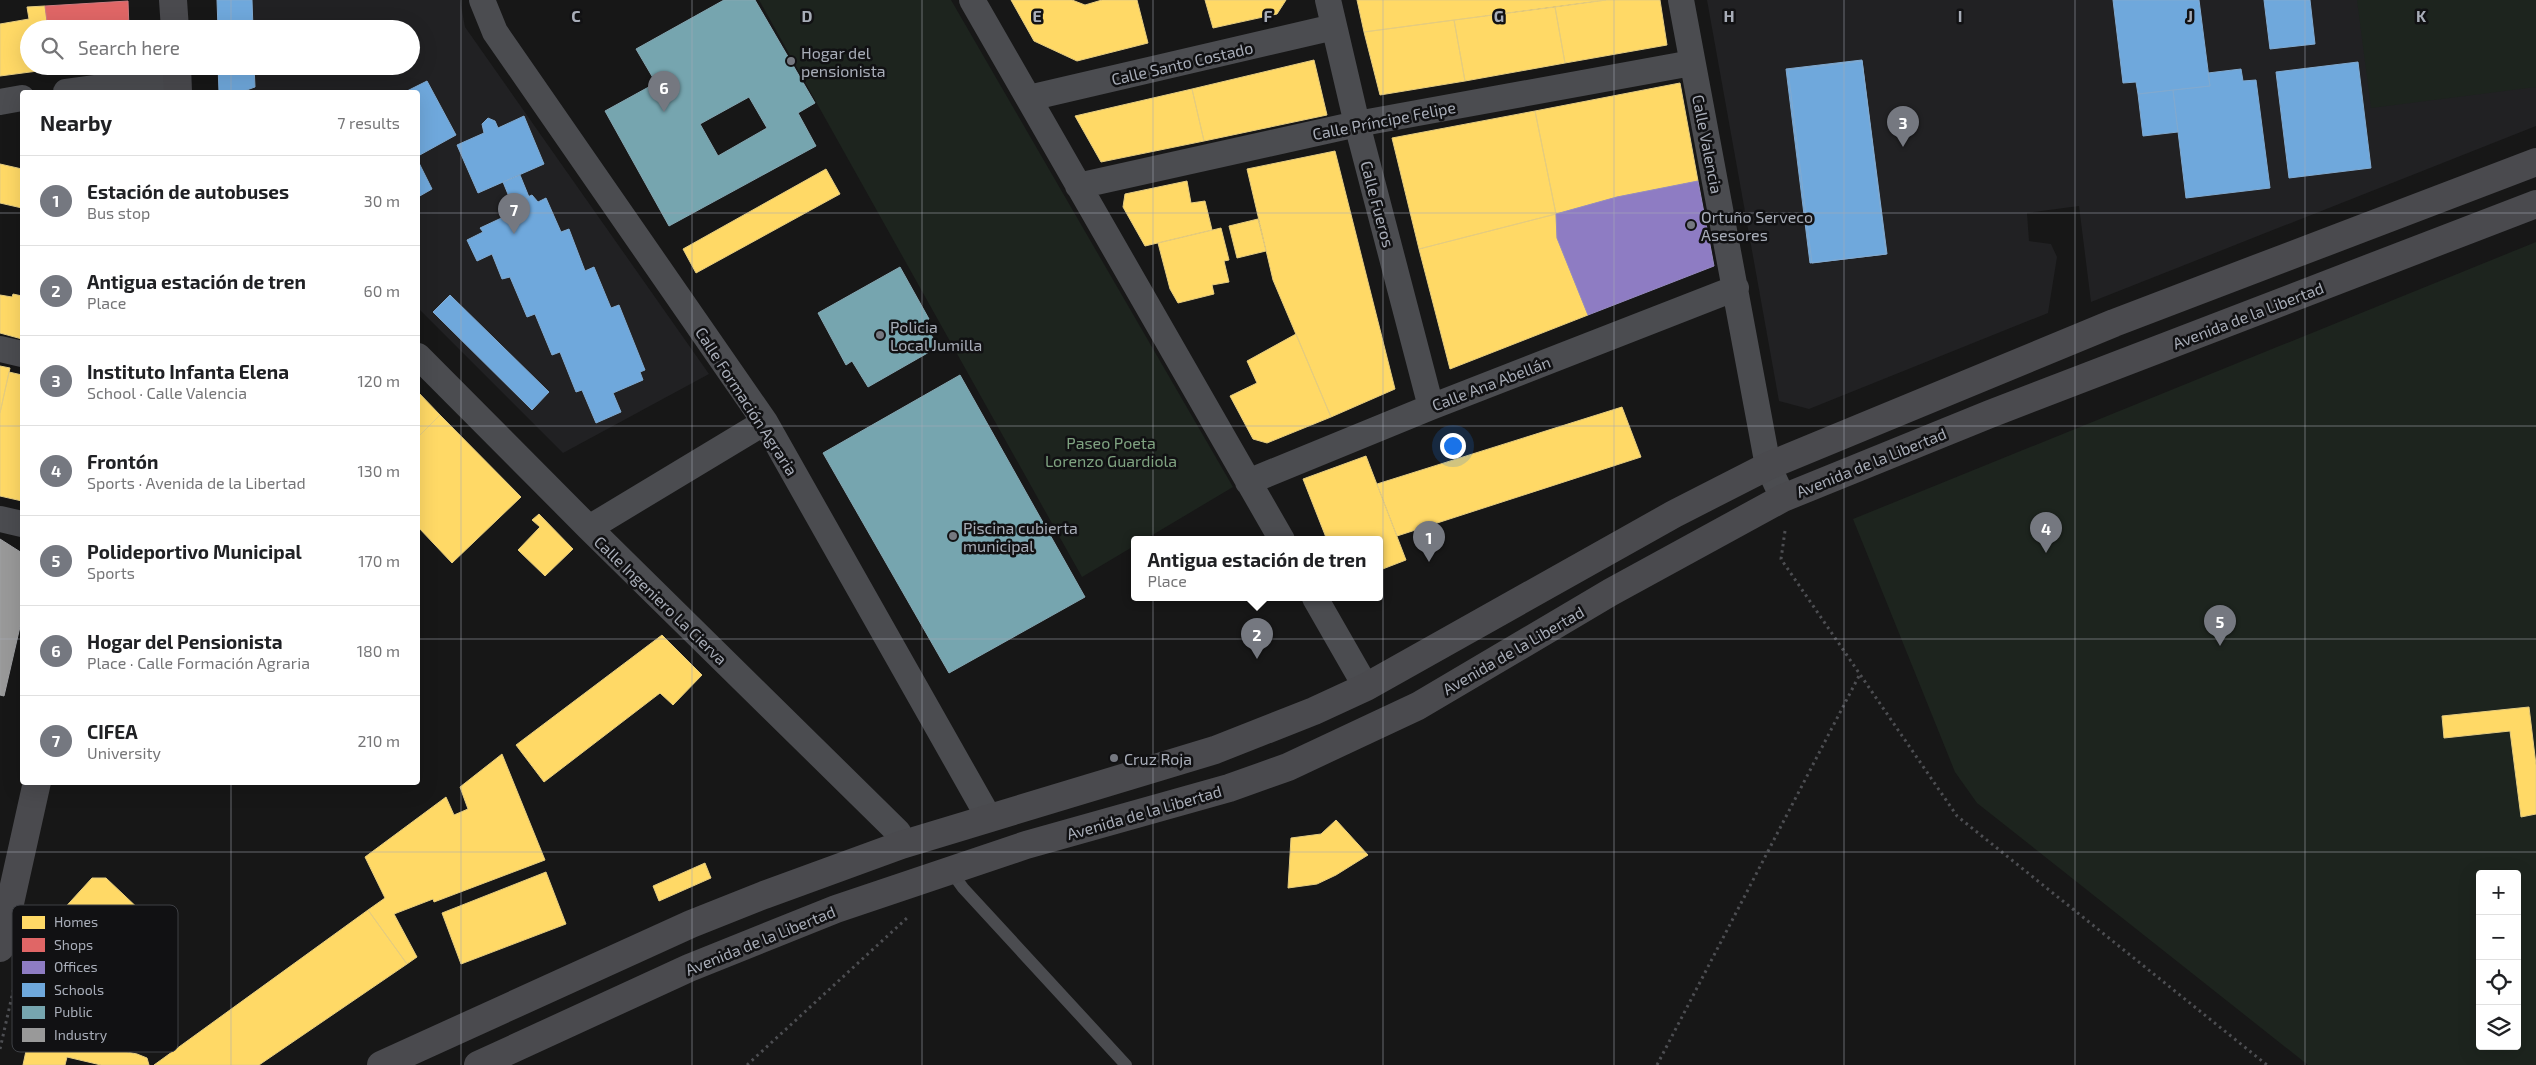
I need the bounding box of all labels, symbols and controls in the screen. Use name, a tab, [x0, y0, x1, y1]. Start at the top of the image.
text: C	[571, 6, 581, 25]
text: D	[802, 6, 813, 25]
text: E	[1032, 6, 1042, 25]
text: F	[1264, 6, 1273, 25]
text: G	[1494, 6, 1504, 25]
text: H	[1723, 6, 1735, 25]
text: I	[1958, 6, 1962, 25]
text: J	[2187, 6, 2193, 25]
text: K	[2416, 6, 2427, 25]
search box	[20, 20, 420, 75]
icon: search	[38, 34, 66, 62]
text: Search here	[78, 36, 180, 59]
street label: Calle Santo Costado	[1109, 37, 1255, 89]
place label: Hogar del pensionista	[801, 43, 886, 80]
marker: Hogar del pensionista	[785, 55, 797, 67]
pin: 6	[648, 71, 680, 112]
street label: Calle Valencia	[1689, 93, 1727, 195]
street label: Calle Príncipe Felipe	[1311, 97, 1457, 143]
pin: 3	[1887, 106, 1919, 147]
text: Nearby	[40, 110, 112, 135]
text: 7 results	[337, 113, 400, 132]
street label: Calle Fueros	[1357, 159, 1399, 249]
text: Estación de autobuses	[87, 180, 289, 203]
text: 1	[53, 191, 59, 210]
text: 30 m	[364, 191, 400, 210]
pin: 7	[498, 193, 530, 234]
text: Bus stop	[87, 203, 150, 222]
place label: Ortuño Serveco Asesores	[1701, 207, 1813, 244]
marker: Ortuño Serveco Asesores	[1685, 219, 1697, 231]
text: Antigua estación de tren	[87, 270, 306, 293]
street label: Avenida de la Libertad	[2170, 277, 2326, 353]
text: 2	[51, 281, 61, 300]
text: 60 m	[364, 281, 400, 300]
text: Place	[87, 293, 126, 312]
place label: Policia Local Jumilla	[890, 317, 982, 354]
street label: Calle Formación Agraria	[692, 323, 802, 479]
marker: Policia Local Jumilla	[874, 329, 886, 341]
street label: Calle Ana Abellán	[1429, 352, 1553, 414]
text: Instituto Infanta Elena	[87, 360, 289, 383]
text: 3	[51, 371, 61, 390]
text: 120 m	[357, 371, 400, 390]
text: School · Calle Valencia	[87, 383, 247, 402]
street label: Avenida de la Libertad	[1793, 423, 1949, 501]
park label: Paseo Poeta Lorenzo Guardiola	[1045, 433, 1177, 470]
your location	[1440, 433, 1466, 459]
text: Frontón	[87, 450, 158, 473]
text: 4	[51, 461, 61, 480]
text: 130 m	[358, 461, 400, 480]
text: Sports · Avenida de la Libertad	[87, 473, 306, 492]
pin: 4	[2030, 512, 2062, 553]
place label: Piscina cubierta municipal	[963, 518, 1078, 555]
pin: 1	[1413, 521, 1445, 562]
marker: Piscina cubierta municipal	[947, 530, 959, 542]
street label: Calle Ingeniero La Cierva	[591, 532, 731, 668]
popup	[1131, 536, 1383, 601]
text: Polideportivo Municipal	[87, 540, 302, 563]
text: Antigua estación de tren	[1148, 548, 1366, 571]
text: 5	[52, 551, 60, 570]
text: 170 m	[358, 551, 400, 570]
text: Sports	[87, 563, 135, 582]
text: Place	[1148, 571, 1187, 590]
street label: Avenida de la Libertad	[1439, 602, 1587, 698]
pin: 5	[2204, 605, 2236, 646]
pin: 2	[1241, 618, 1273, 659]
text: Hogar del Pensionista	[87, 630, 283, 653]
text: 6	[51, 641, 61, 660]
text: 180 m	[357, 641, 400, 660]
text: Place · Calle Formación Agraria	[87, 653, 310, 672]
text: CIFEA	[87, 720, 138, 743]
text: 7	[52, 731, 60, 750]
text: 210 m	[357, 731, 400, 750]
text: University	[87, 743, 161, 762]
place label: Cruz Roja	[1124, 749, 1192, 769]
marker: Cruz Roja	[1108, 752, 1120, 764]
street label: Avenida de la Libertad	[1064, 781, 1224, 843]
map controls	[2476, 870, 2521, 1050]
button: +	[2476, 870, 2521, 915]
street label: Avenida de la Libertad	[682, 901, 838, 979]
legend	[12, 905, 178, 1052]
text: Homes	[54, 913, 98, 930]
button: −	[2476, 915, 2521, 960]
text: Shops	[54, 936, 93, 953]
text: Offices	[54, 958, 98, 975]
button: locate	[2476, 960, 2521, 1005]
text: Schools	[54, 981, 104, 998]
text: Public	[54, 1003, 93, 1020]
button: layers	[2476, 1005, 2521, 1050]
text: Industry	[54, 1026, 108, 1043]

